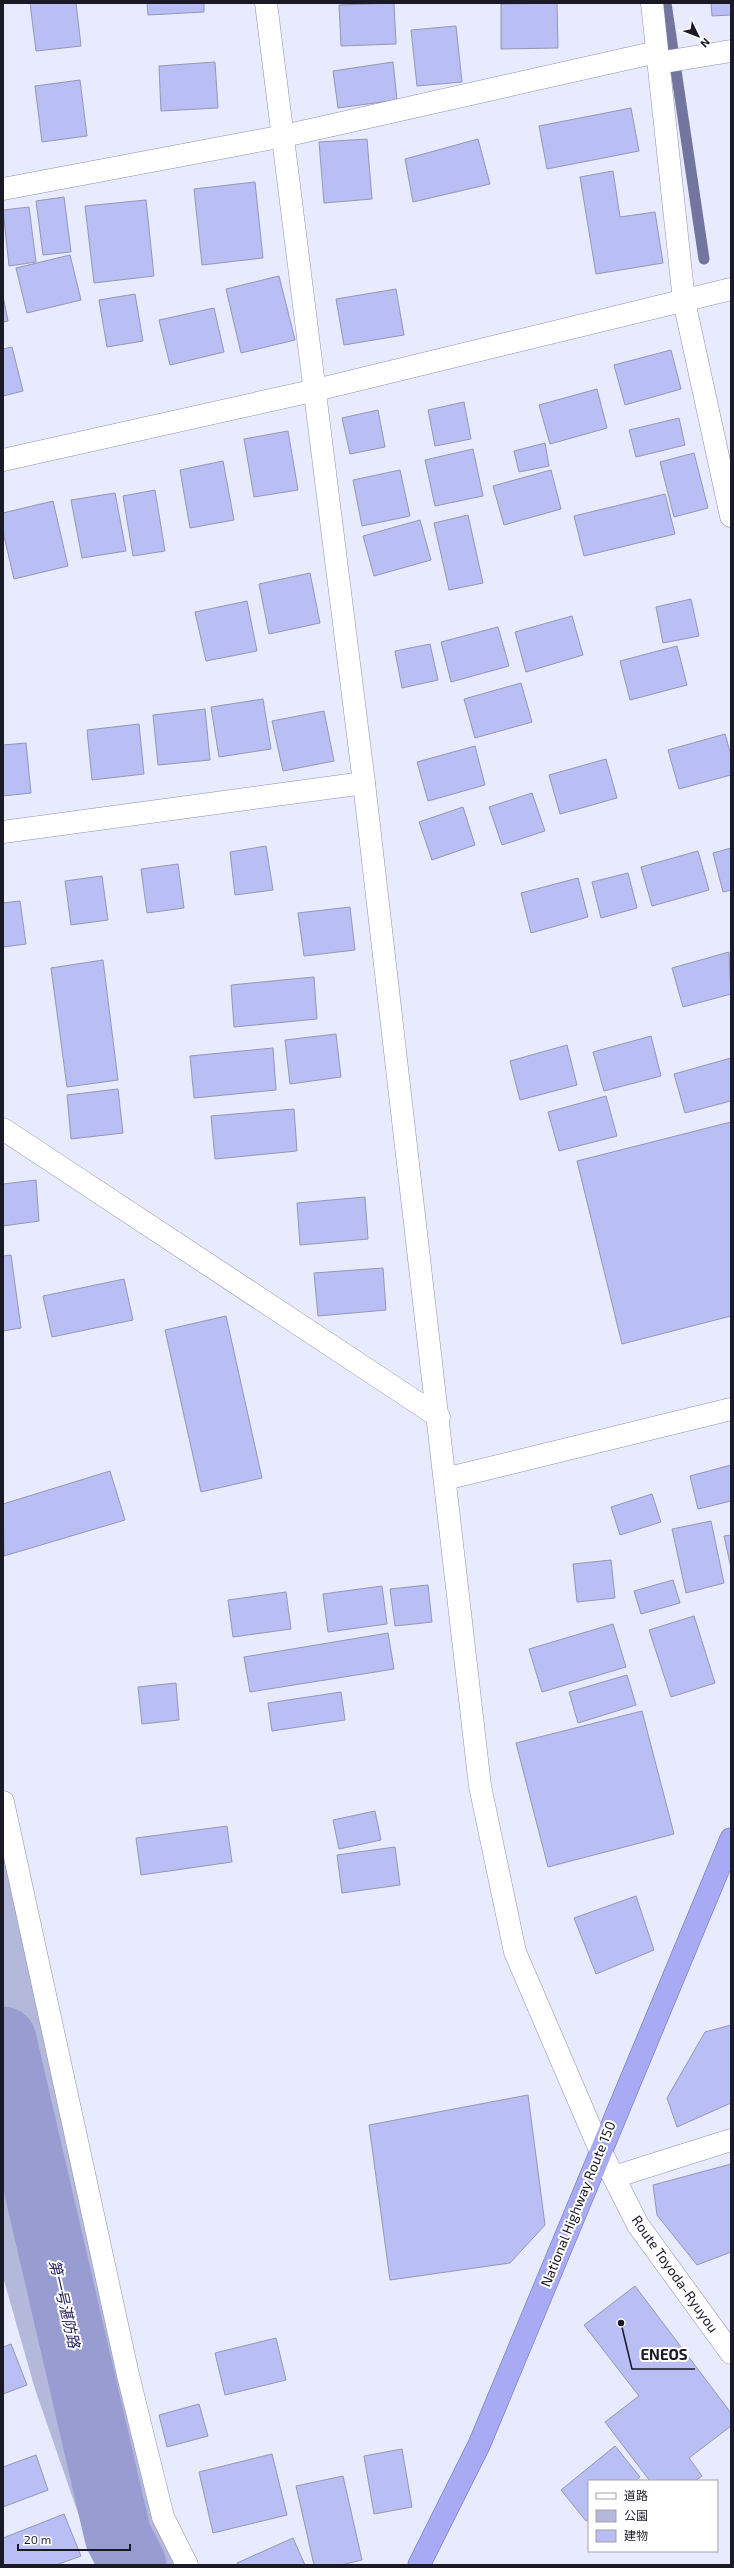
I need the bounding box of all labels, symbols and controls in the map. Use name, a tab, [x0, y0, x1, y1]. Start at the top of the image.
north arrow	[678, 16, 718, 56]
text: N	[698, 36, 713, 51]
street label: National Highway Route 150	[536, 2118, 619, 2289]
street label: Route Toyoda-Ryuyou	[629, 2212, 722, 2336]
water label: 第一号湛防路	[46, 2258, 84, 2352]
callout: ENEOS	[632, 2342, 695, 2369]
text: ENEOS	[640, 2345, 688, 2363]
legend	[588, 2480, 718, 2552]
text: 道路	[624, 2488, 648, 2502]
text: 公園	[624, 2508, 648, 2522]
scale bar	[18, 2526, 130, 2552]
text: 建物	[624, 2528, 648, 2542]
text: 20 m	[24, 2532, 51, 2546]

